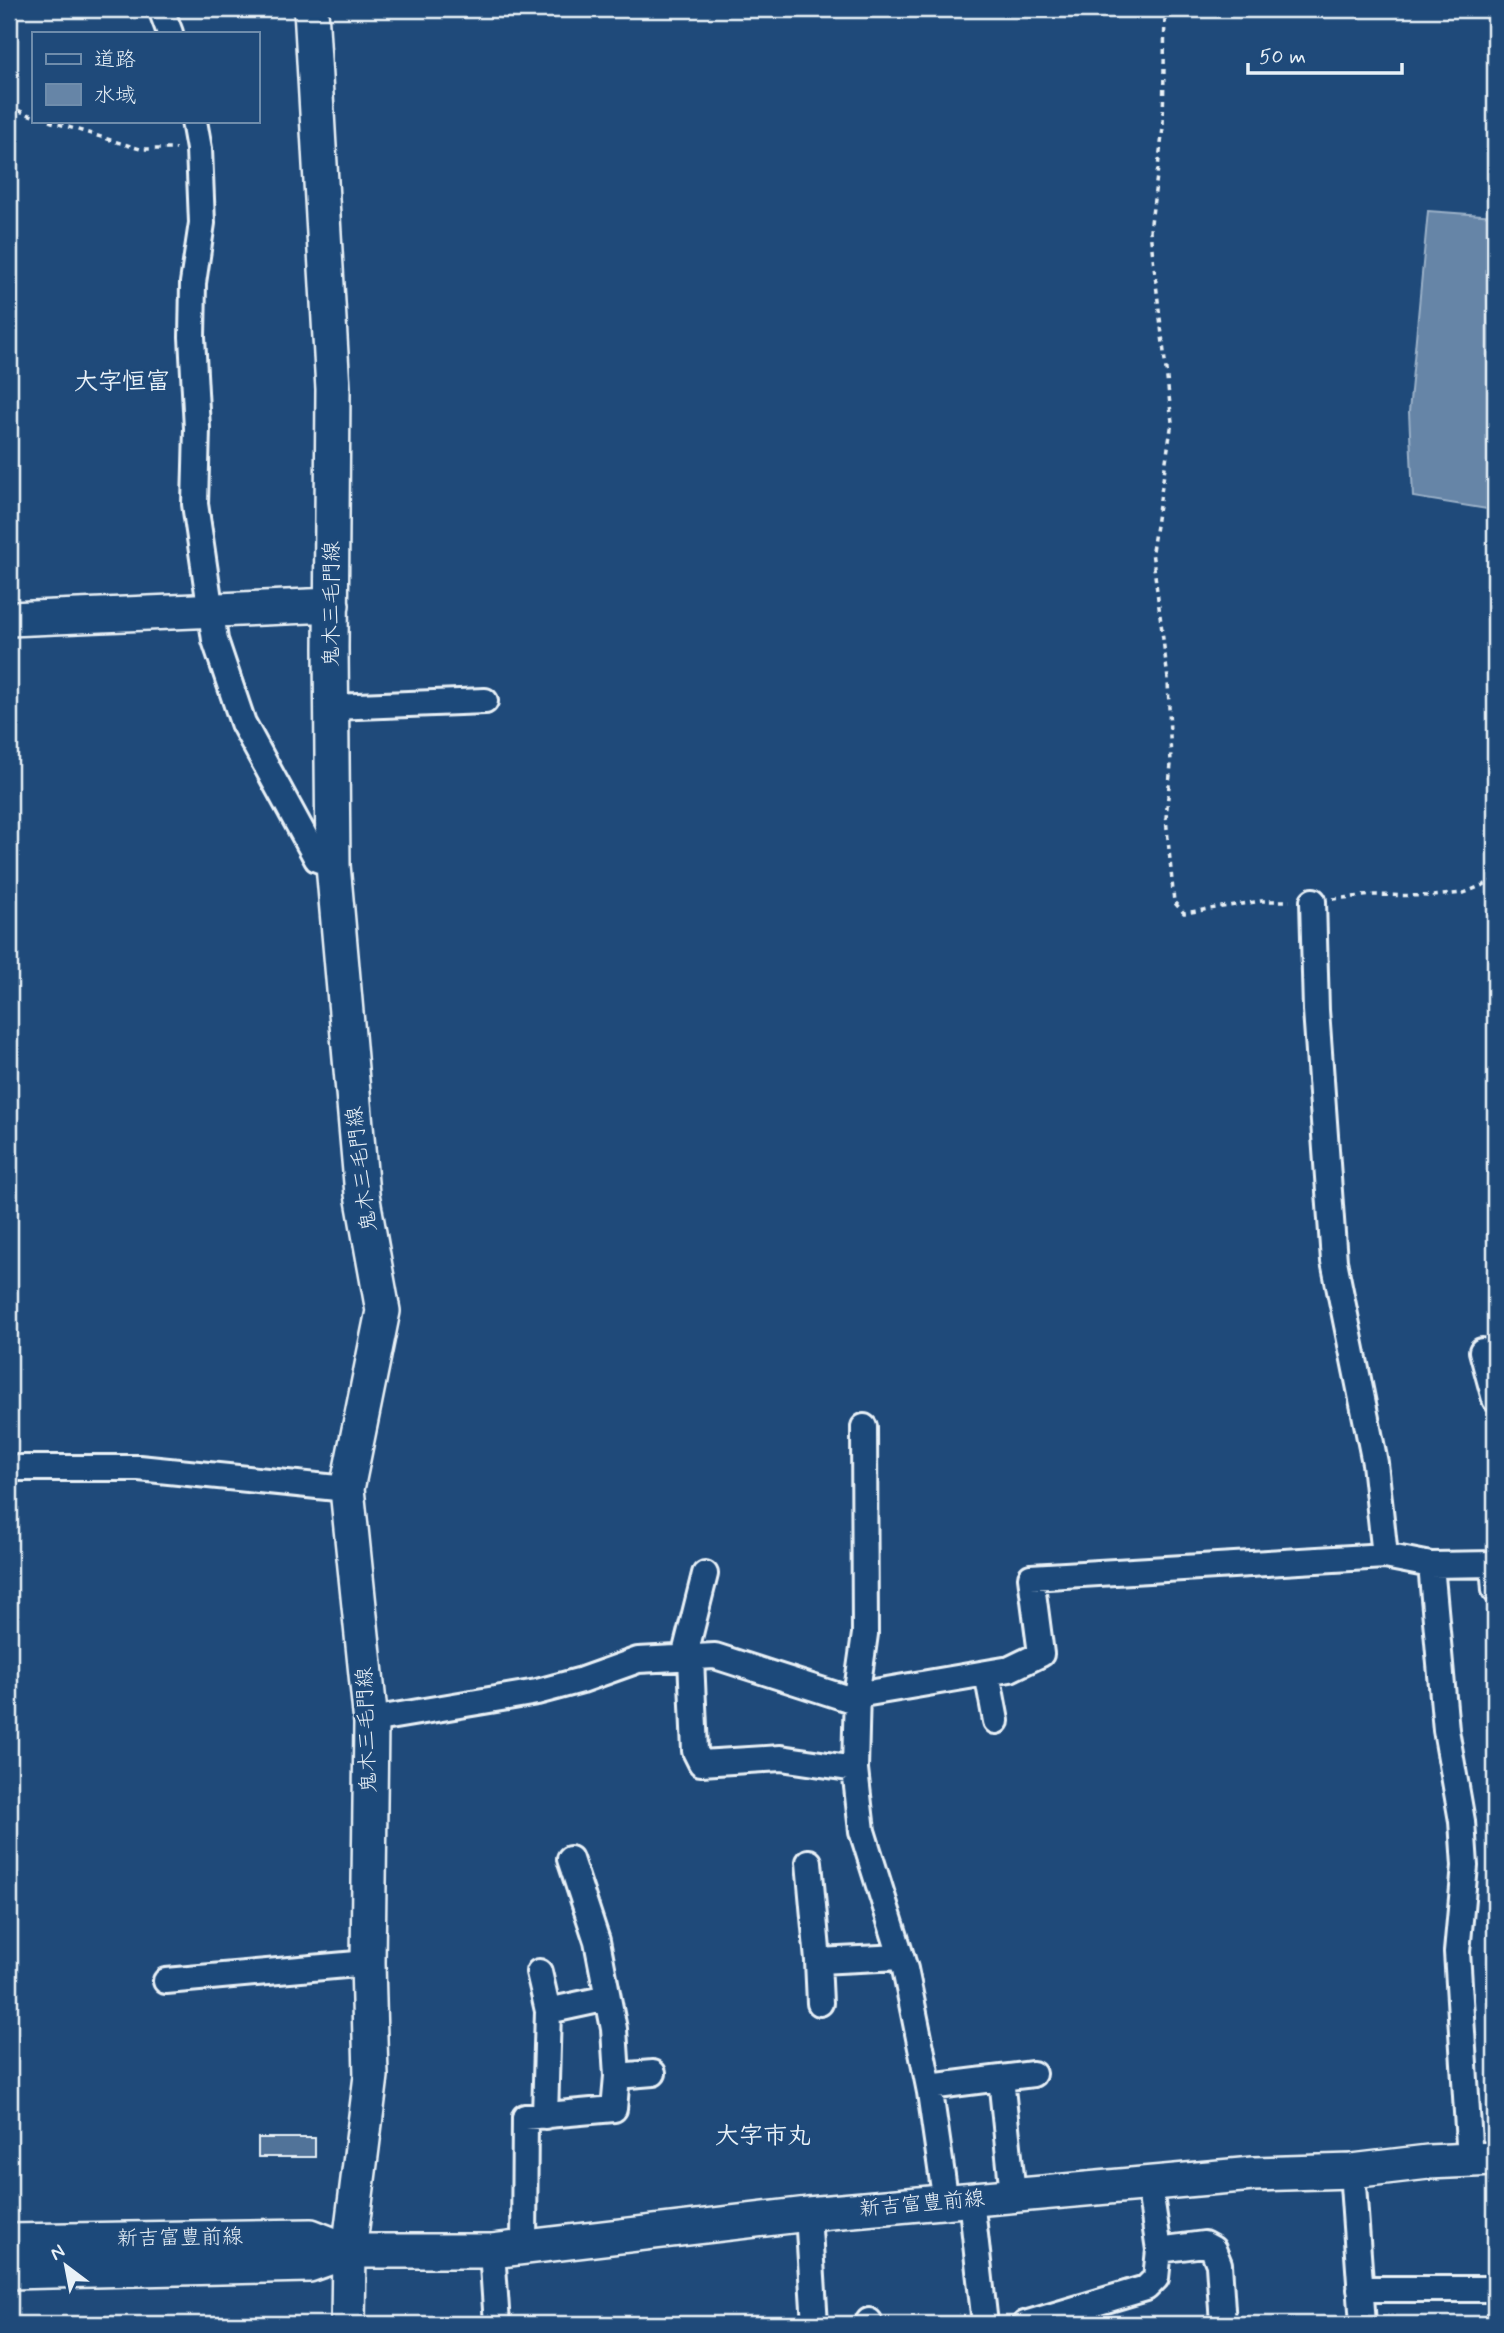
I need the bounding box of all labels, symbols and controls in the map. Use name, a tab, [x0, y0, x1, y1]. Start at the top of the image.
legend	[32, 32, 259, 122]
scale bar	[1248, 32, 1402, 76]
text: 50 m	[1259, 43, 1306, 71]
text: 道路	[94, 46, 136, 74]
text: 水域	[94, 82, 136, 110]
district label: 大字恒富	[74, 367, 170, 398]
street label: 鬼木三毛門線	[318, 541, 346, 667]
street label: 鬼木三毛門線	[340, 1105, 384, 1233]
street label: 鬼木三毛門線	[351, 1667, 383, 1793]
district label: 大字市丸	[715, 2121, 811, 2152]
street label: 新吉富豊前線	[858, 2185, 986, 2223]
street label: 新吉富豊前線	[117, 2223, 243, 2253]
north arrow	[32, 2232, 102, 2302]
text: N	[46, 2239, 70, 2267]

